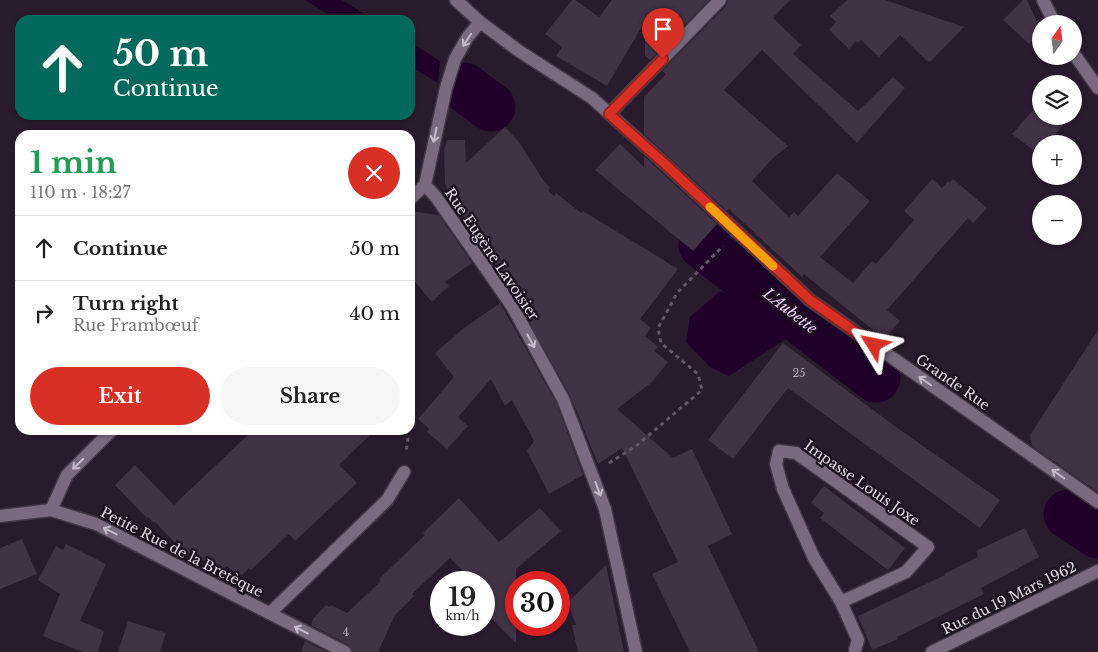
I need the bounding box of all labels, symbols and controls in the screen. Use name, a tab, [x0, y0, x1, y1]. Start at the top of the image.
pin	[642, 8, 684, 59]
icon: arrive	[649, 15, 677, 43]
north arrow	[1032, 15, 1082, 65]
map controls	[1032, 15, 1082, 245]
text: 50 m	[113, 32, 208, 75]
one-way arrow	[462, 32, 472, 46]
icon: ahead	[30, 35, 95, 100]
text: Continue	[113, 75, 219, 102]
button: layers	[1032, 75, 1082, 125]
one-way arrow	[430, 127, 439, 143]
button: +	[1032, 135, 1082, 185]
text: 1 min	[30, 144, 117, 181]
button: close	[348, 147, 400, 199]
text: 110 m · 18:27	[30, 182, 130, 202]
street label: Rue Eugène Lavoisier	[441, 184, 543, 324]
button: −	[1032, 195, 1082, 245]
icon: ahead	[30, 234, 58, 262]
text: Continue	[73, 237, 168, 260]
text: 50 m	[350, 237, 400, 260]
water label: L'Aubette	[759, 283, 821, 338]
text: Turn right	[73, 292, 179, 315]
icon: right	[30, 299, 58, 327]
text: 40 m	[349, 302, 400, 325]
text: Rue Frambœuf	[73, 315, 198, 335]
position arrow	[847, 318, 899, 370]
one-way arrow	[527, 333, 537, 348]
street label: Grande Rue	[913, 350, 993, 414]
house number: 25	[792, 366, 806, 380]
button: Exit	[30, 367, 210, 425]
button: Share	[220, 367, 400, 425]
one-way arrow	[918, 376, 932, 386]
street label: Impasse Louis Joxe	[801, 436, 923, 530]
one-way arrow	[71, 458, 84, 470]
one-way arrow	[1051, 469, 1065, 479]
one-way arrow	[593, 481, 603, 496]
street label: Petite Rue de la Bretèque	[98, 503, 266, 601]
one-way arrow	[103, 526, 118, 536]
street label: Rue du 19 Mars 1962	[939, 558, 1079, 638]
speed limit sign: 30	[505, 571, 570, 636]
text: 19	[449, 582, 476, 613]
text: km/h	[445, 608, 480, 623]
one-way arrow	[294, 625, 309, 635]
house number: 4	[343, 625, 349, 639]

